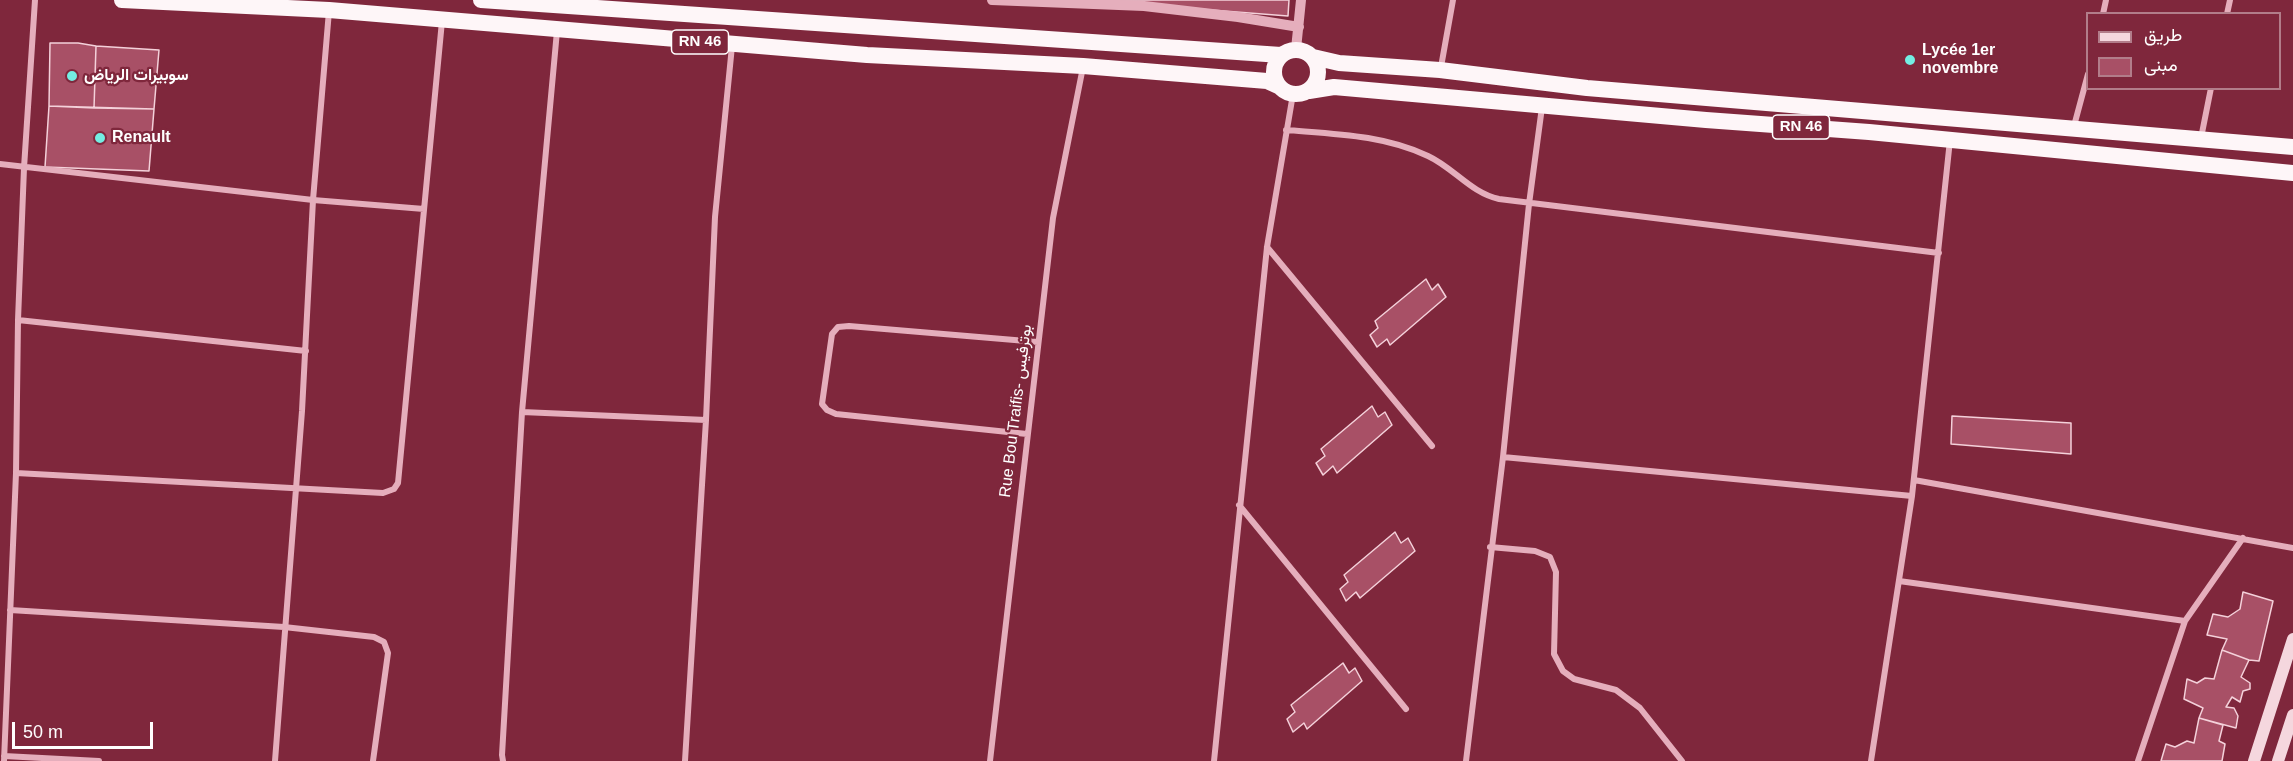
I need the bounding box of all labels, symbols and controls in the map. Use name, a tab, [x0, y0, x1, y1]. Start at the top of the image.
legend	[2086, 12, 2281, 90]
text: طريق	[2144, 25, 2182, 45]
road number: RN 46	[672, 30, 728, 54]
place label: Lycée 1er novembre	[1922, 41, 1998, 79]
marker: Lycée 1er novembre	[1903, 53, 1917, 67]
text: مبنى	[2144, 55, 2178, 75]
place label: سوبيرات الرياض	[84, 66, 188, 86]
marker: سوبيرات الرياض	[65, 69, 79, 83]
road number: RN 46	[1772, 115, 1830, 139]
place label: Renault	[112, 128, 171, 148]
marker: Renault	[93, 131, 107, 145]
street label: Rue Bou Traifis- بوترفيس	[996, 323, 1036, 499]
scale bar	[15, 710, 156, 748]
text: 50 m	[23, 722, 63, 742]

